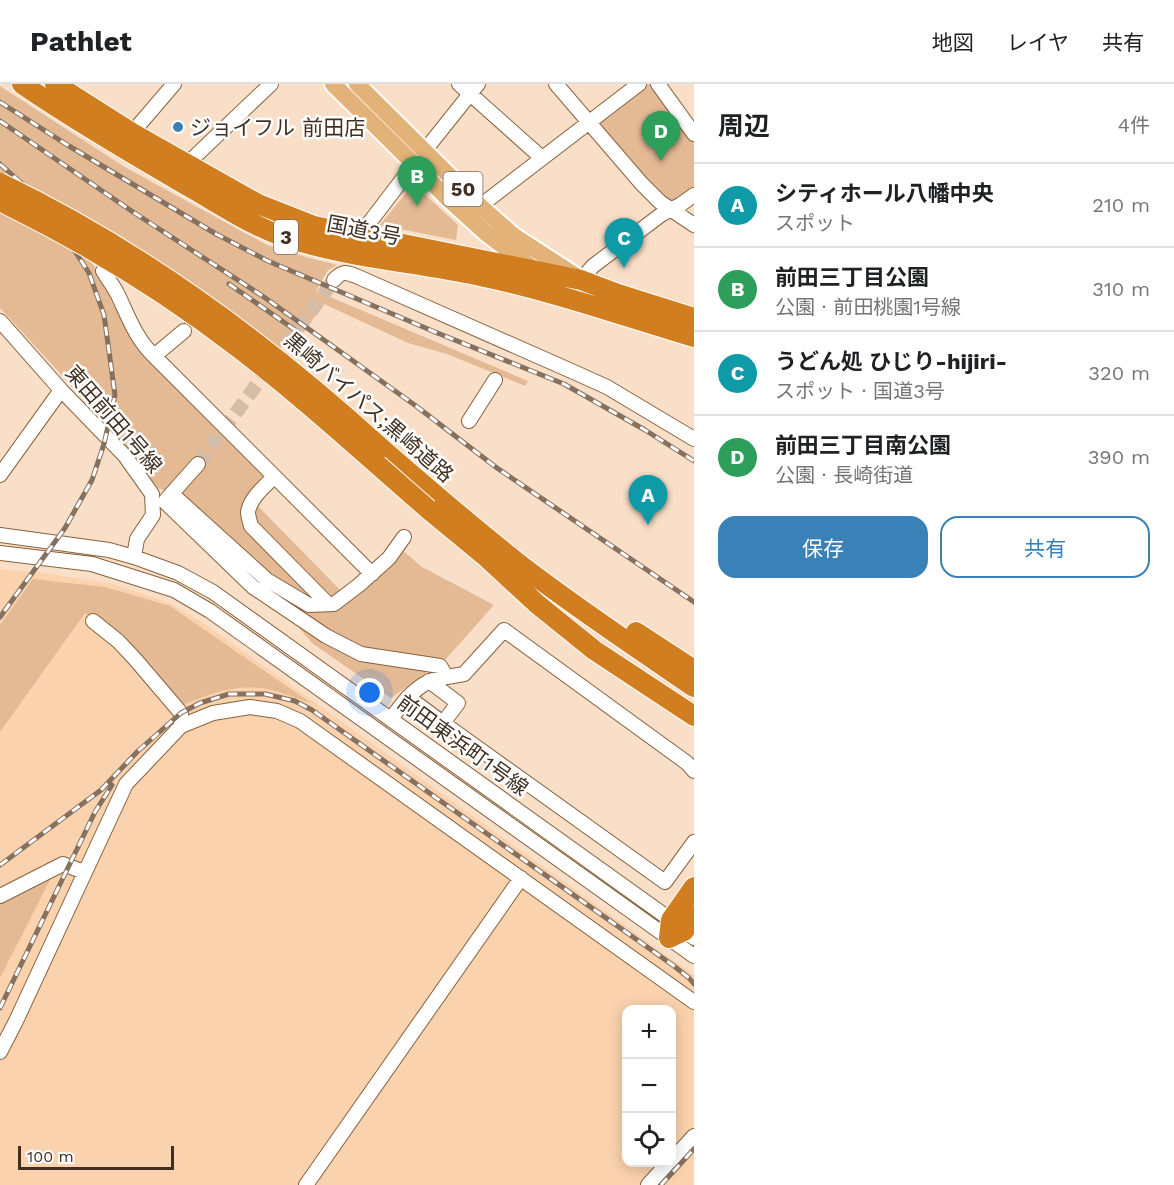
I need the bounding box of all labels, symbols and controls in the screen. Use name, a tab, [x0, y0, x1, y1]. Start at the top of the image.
text: Pathlet	[30, 25, 132, 58]
text: 地図	[932, 30, 974, 55]
text: レイヤ	[1007, 30, 1069, 55]
text: 共有	[1102, 30, 1144, 55]
text: 周辺	[718, 111, 770, 141]
pin: D	[642, 112, 680, 161]
text: 4件	[1118, 113, 1150, 137]
place label: ジョイフル 前田店	[190, 115, 365, 140]
marker: ジョイフル 前田店	[171, 120, 185, 134]
pin: B	[398, 156, 436, 206]
road number: 50	[444, 172, 482, 206]
text: シティホール八幡中央	[775, 181, 994, 206]
text: A	[731, 193, 744, 217]
text: 210 m	[1092, 193, 1150, 217]
street label: 国道3号	[325, 211, 403, 249]
text: スポット	[775, 211, 855, 235]
pin: C	[604, 218, 644, 268]
road number: 3	[274, 220, 298, 254]
text: 前田三丁目公園	[775, 265, 929, 290]
text: B	[731, 277, 744, 301]
text: 310 m	[1092, 277, 1150, 301]
text: 公園 · 前田桃園1号線	[775, 295, 961, 319]
street label: 黒崎バイパス;黒崎道路	[279, 327, 459, 487]
text: うどん処 ひじり-hijiri-	[775, 349, 1007, 374]
street label: 東田前田1号線	[61, 360, 167, 478]
text: C	[731, 361, 744, 385]
text: 320 m	[1088, 361, 1150, 385]
text: スポット · 国道3号	[775, 379, 945, 403]
text: 前田三丁目南公園	[775, 433, 951, 458]
text: D	[730, 445, 745, 469]
text: 390 m	[1088, 445, 1150, 469]
text: 公園 · 長崎街道	[775, 463, 913, 487]
pin: A	[628, 476, 668, 525]
button: 保存	[718, 516, 928, 578]
button: 共有	[940, 516, 1150, 578]
your location	[355, 678, 384, 707]
street label: 前田東浜町1号線	[393, 689, 533, 801]
map controls	[622, 1005, 676, 1167]
button: +	[622, 1005, 676, 1059]
button: −	[622, 1059, 676, 1113]
button: locate	[622, 1113, 676, 1167]
scale bar	[18, 1143, 174, 1170]
text: 100 m	[27, 1147, 74, 1166]

